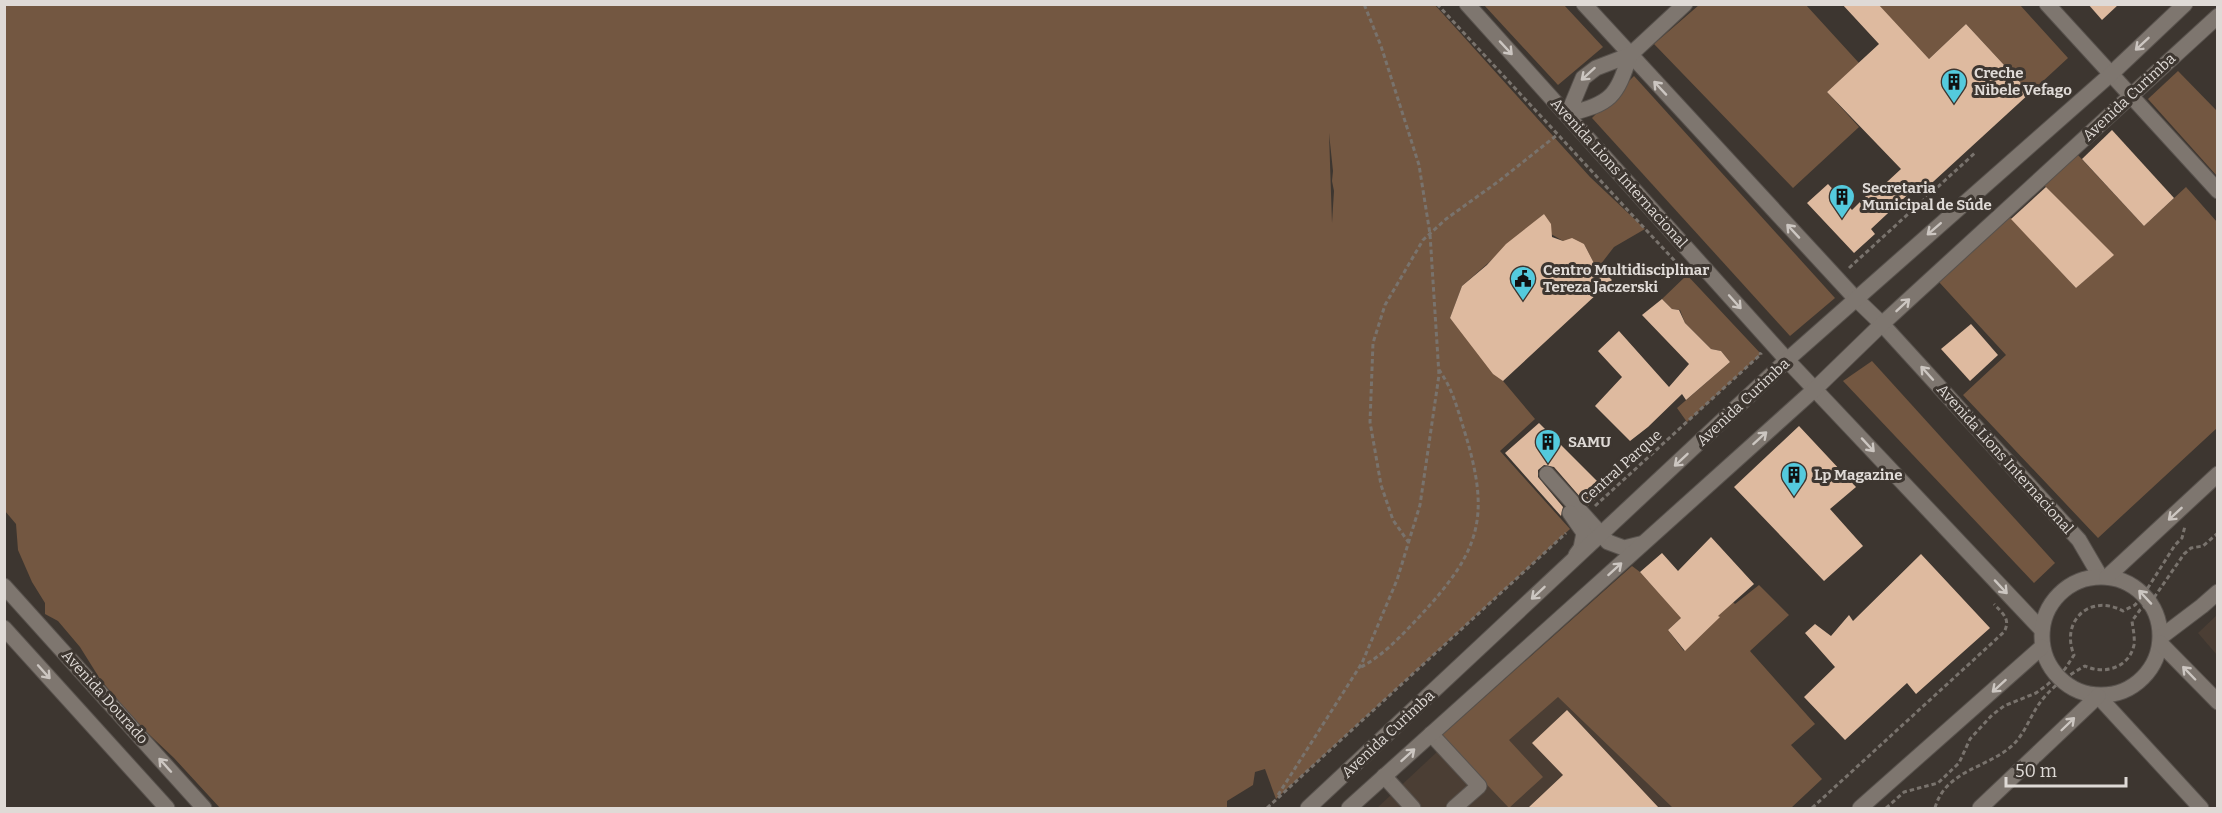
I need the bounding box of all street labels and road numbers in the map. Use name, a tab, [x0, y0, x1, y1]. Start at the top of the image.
street label: Avenida Curimba	[2079, 49, 2179, 145]
street label: Avenida Lions Internacional	[1547, 94, 1691, 252]
street label: Avenida Curimba	[1693, 354, 1793, 450]
street label: Avenida Lions Internacional	[1933, 380, 2077, 538]
street label: Central Parque	[1577, 426, 1665, 508]
street label: Avenida Dourado	[58, 646, 152, 748]
street label: Avenida Curimba	[1338, 686, 1438, 782]

